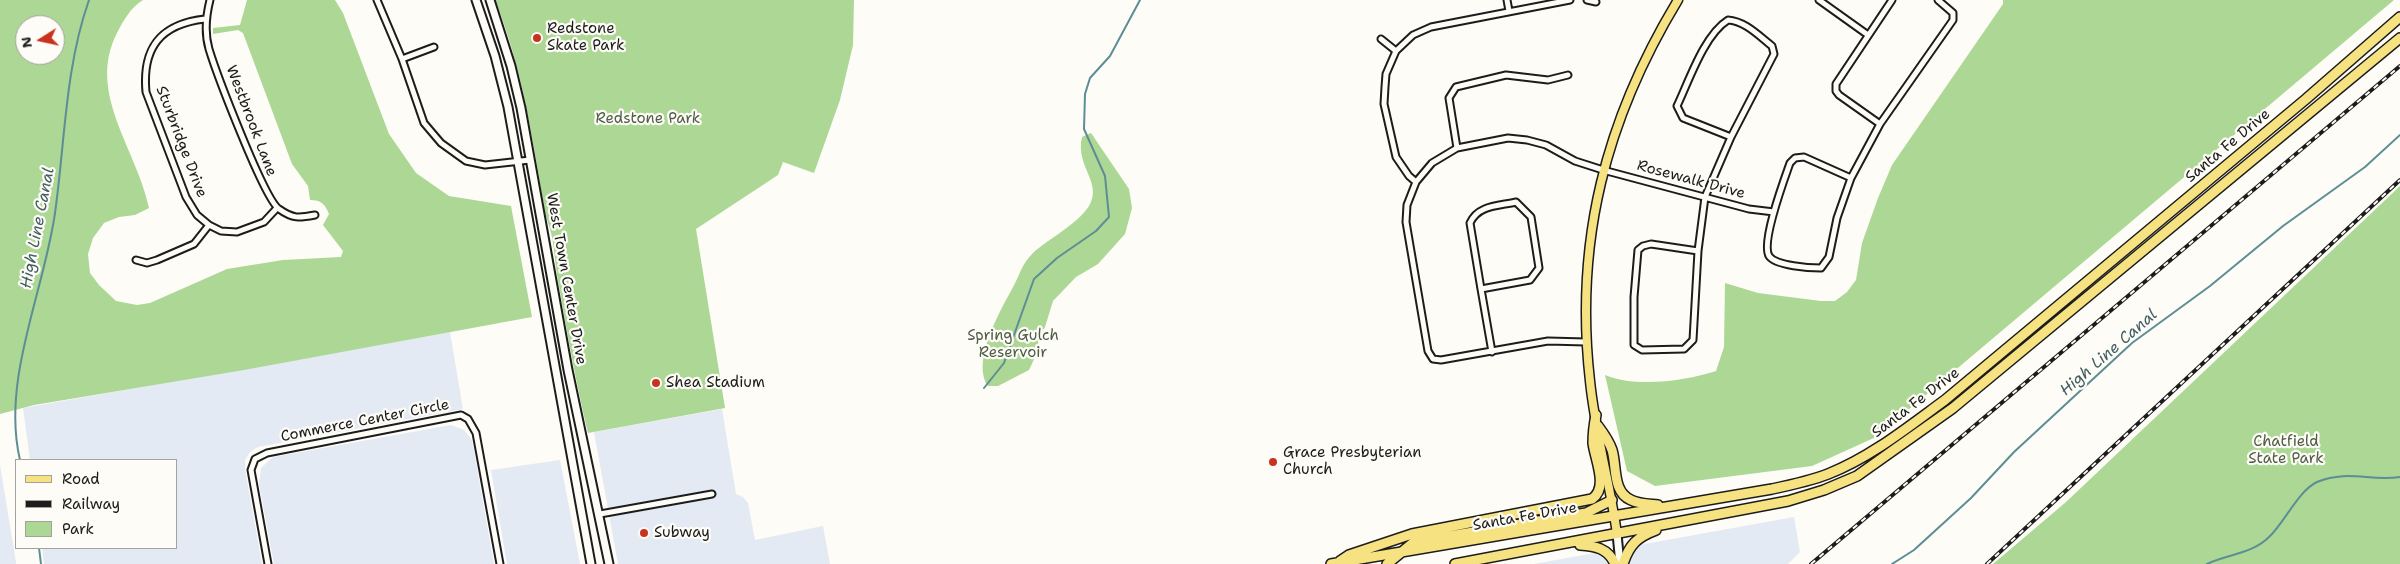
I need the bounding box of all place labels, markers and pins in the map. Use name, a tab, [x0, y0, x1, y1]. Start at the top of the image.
place label: Redstone Skate Park	[547, 20, 625, 55]
marker: Redstone Skate Park	[531, 32, 543, 44]
place label: Shea Stadium	[666, 374, 765, 392]
marker: Shea Stadium	[650, 377, 662, 389]
place label: Grace Presbyterian Church	[1283, 444, 1421, 479]
marker: Grace Presbyterian Church	[1267, 456, 1279, 468]
place label: Subway	[654, 524, 710, 542]
marker: Subway	[638, 527, 650, 539]

